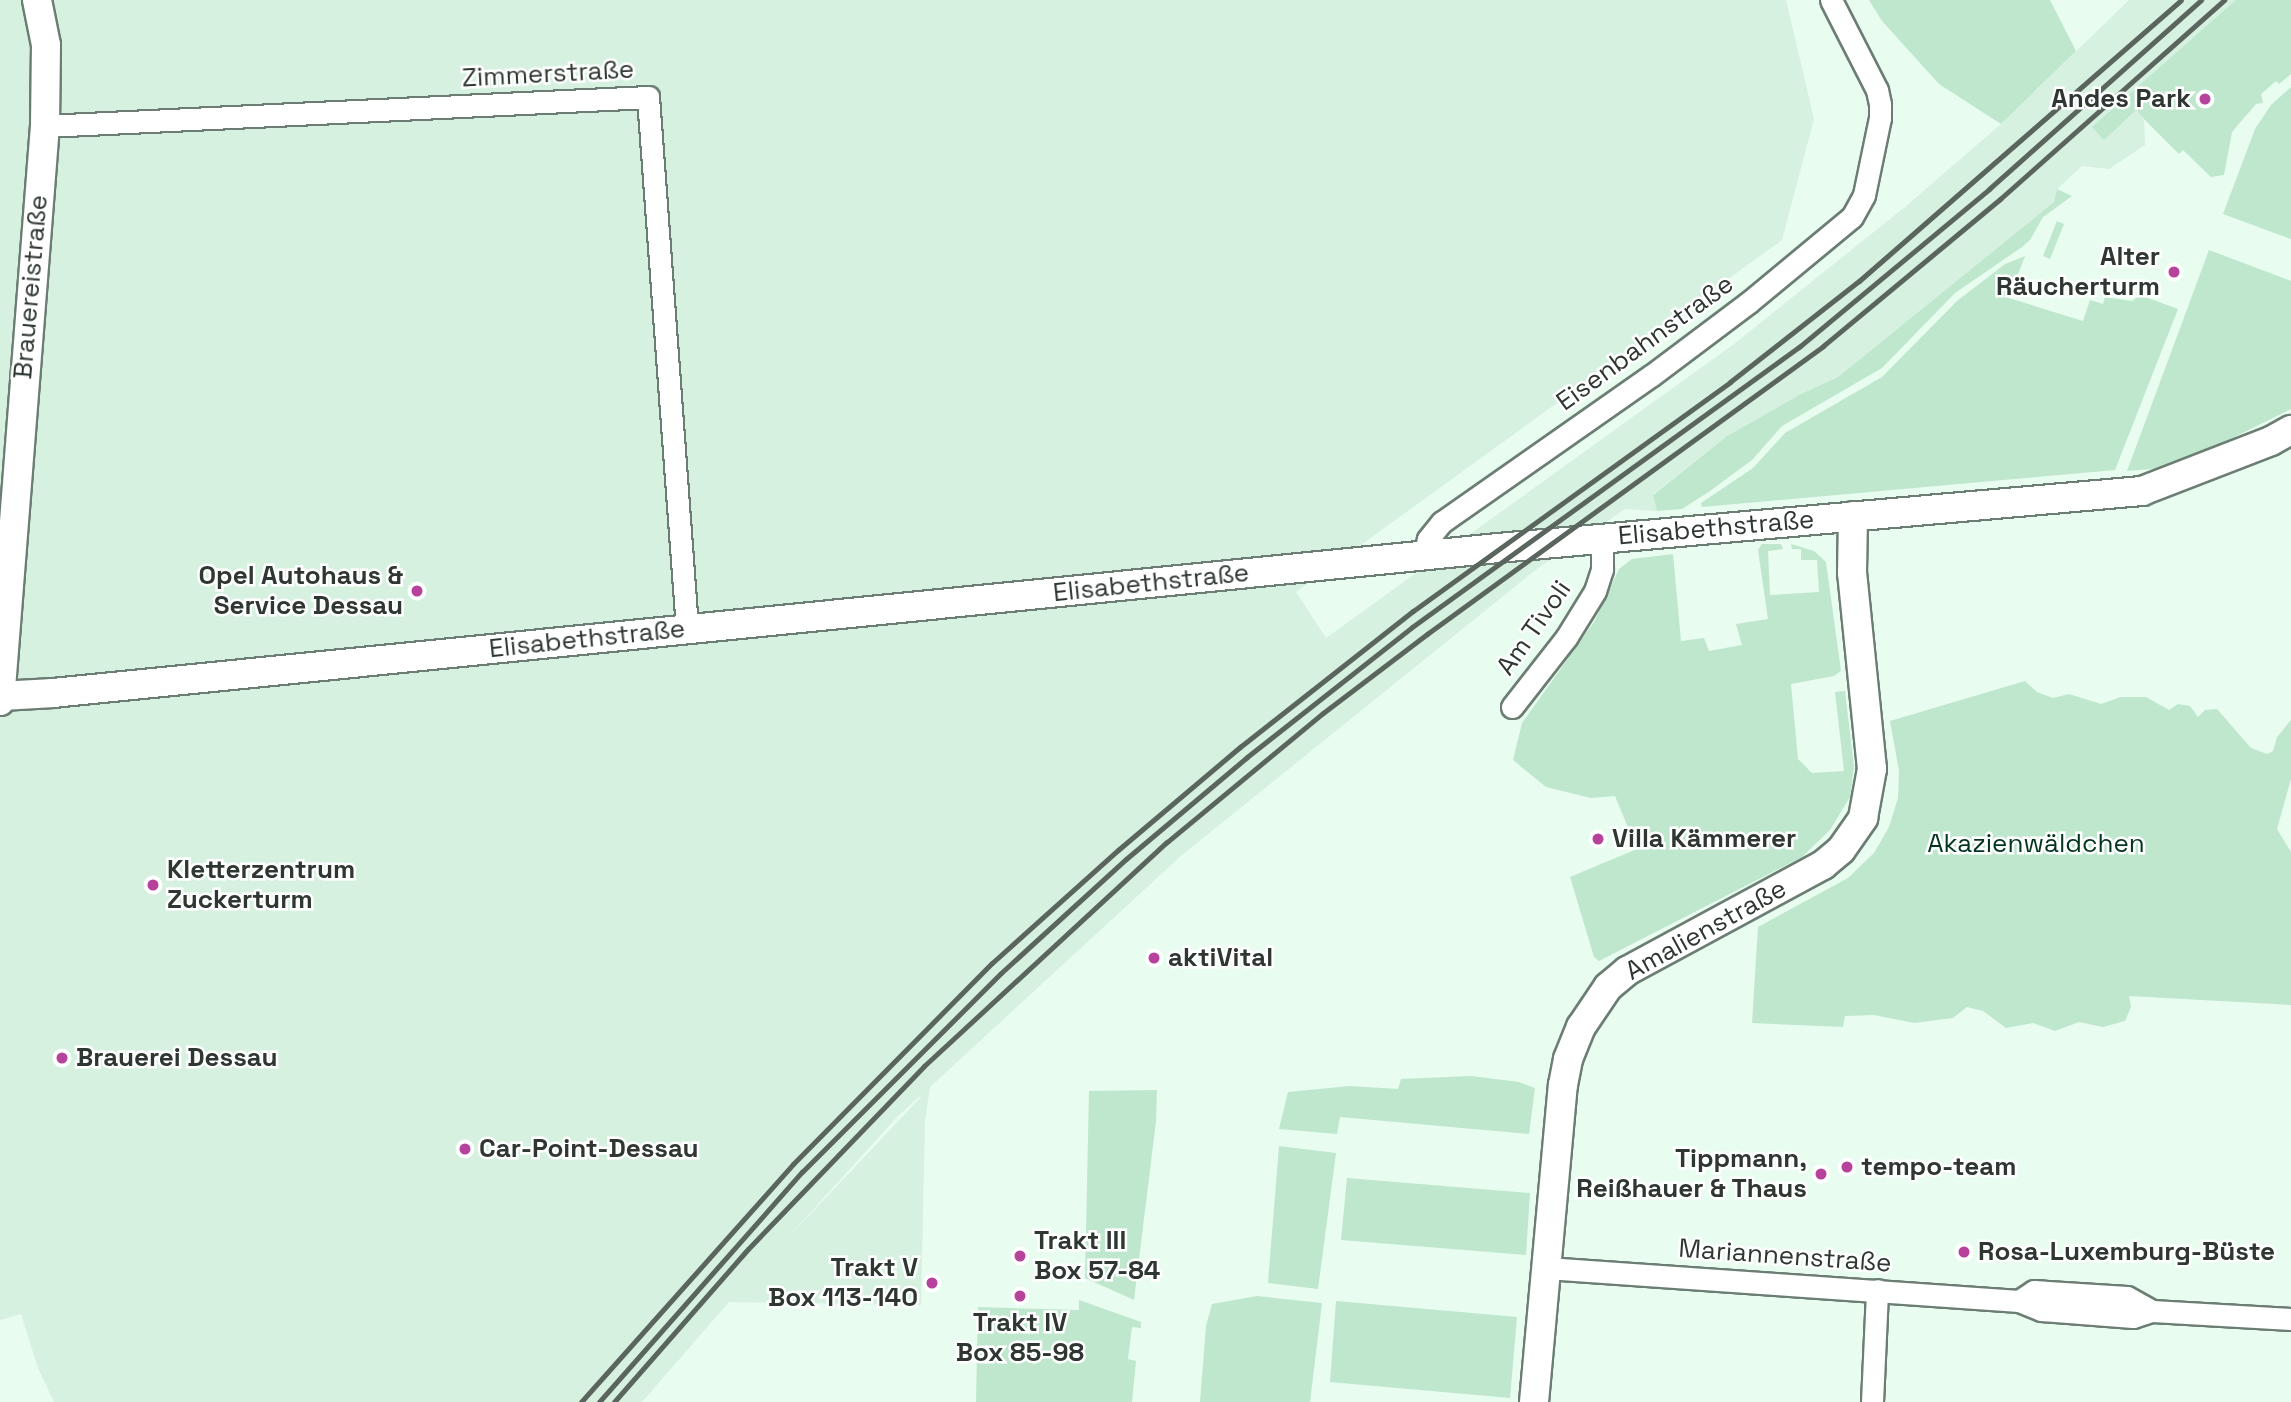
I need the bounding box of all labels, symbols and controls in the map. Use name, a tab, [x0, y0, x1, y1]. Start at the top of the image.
street label: Zimmerstraße	[461, 54, 635, 94]
place label: Andes Park	[2051, 83, 2191, 115]
marker: Andes Park	[2197, 91, 2213, 107]
street label: Brauereistraße	[7, 194, 55, 380]
place label: Alter Räucherturm	[1996, 241, 2160, 302]
marker: Alter Räucherturm	[2166, 264, 2182, 280]
street label: Eisenbahnstraße	[1550, 268, 1740, 418]
street label: Elisabethstraße	[1617, 504, 1815, 552]
street label: Elisabethstraße	[1051, 557, 1251, 609]
place label: Opel Autohaus & Service Dessau	[198, 560, 403, 622]
street label: Am Tivoli	[1490, 574, 1578, 682]
marker: Opel Autohaus & Service Dessau	[409, 583, 425, 599]
street label: Elisabethstraße	[487, 613, 687, 665]
place label: Villa Kämmerer	[1612, 823, 1796, 855]
park label: Akazienwäldchen	[1927, 828, 2145, 860]
marker: Villa Kämmerer	[1590, 831, 1606, 847]
place label: Kletterzentrum Zuckerturm	[167, 854, 355, 916]
street label: Amalienstraße	[1620, 873, 1792, 987]
marker: Kletterzentrum Zuckerturm	[145, 877, 161, 893]
place label: aktiVital	[1168, 942, 1273, 974]
marker: aktiVital	[1146, 950, 1162, 966]
place label: Brauerei Dessau	[76, 1042, 277, 1074]
marker: Brauerei Dessau	[54, 1050, 70, 1066]
place label: Car-Point-Dessau	[479, 1133, 699, 1165]
marker: Car-Point-Dessau	[457, 1141, 473, 1157]
place label: Tippmann, Reißhauer & Thaus	[1576, 1143, 1807, 1204]
place label: tempo-team	[1861, 1151, 2016, 1183]
marker: tempo-team	[1839, 1159, 1855, 1175]
marker: Tippmann, Reißhauer & Thaus	[1813, 1166, 1829, 1182]
place label: Trakt III Box 57-84	[1034, 1225, 1160, 1286]
street label: Mariannenstraße	[1678, 1233, 1892, 1279]
place label: Rosa-Luxemburg-Büste	[1978, 1236, 2275, 1268]
marker: Rosa-Luxemburg-Büste	[1956, 1244, 1972, 1260]
marker: Trakt III Box 57-84	[1012, 1248, 1028, 1264]
place label: Trakt V Box 113-140	[768, 1252, 918, 1314]
marker: Trakt V Box 113-140	[924, 1275, 940, 1291]
marker: Trakt IV Box 85-98	[1012, 1288, 1028, 1304]
place label: Trakt IV Box 85-98	[956, 1307, 1084, 1368]

